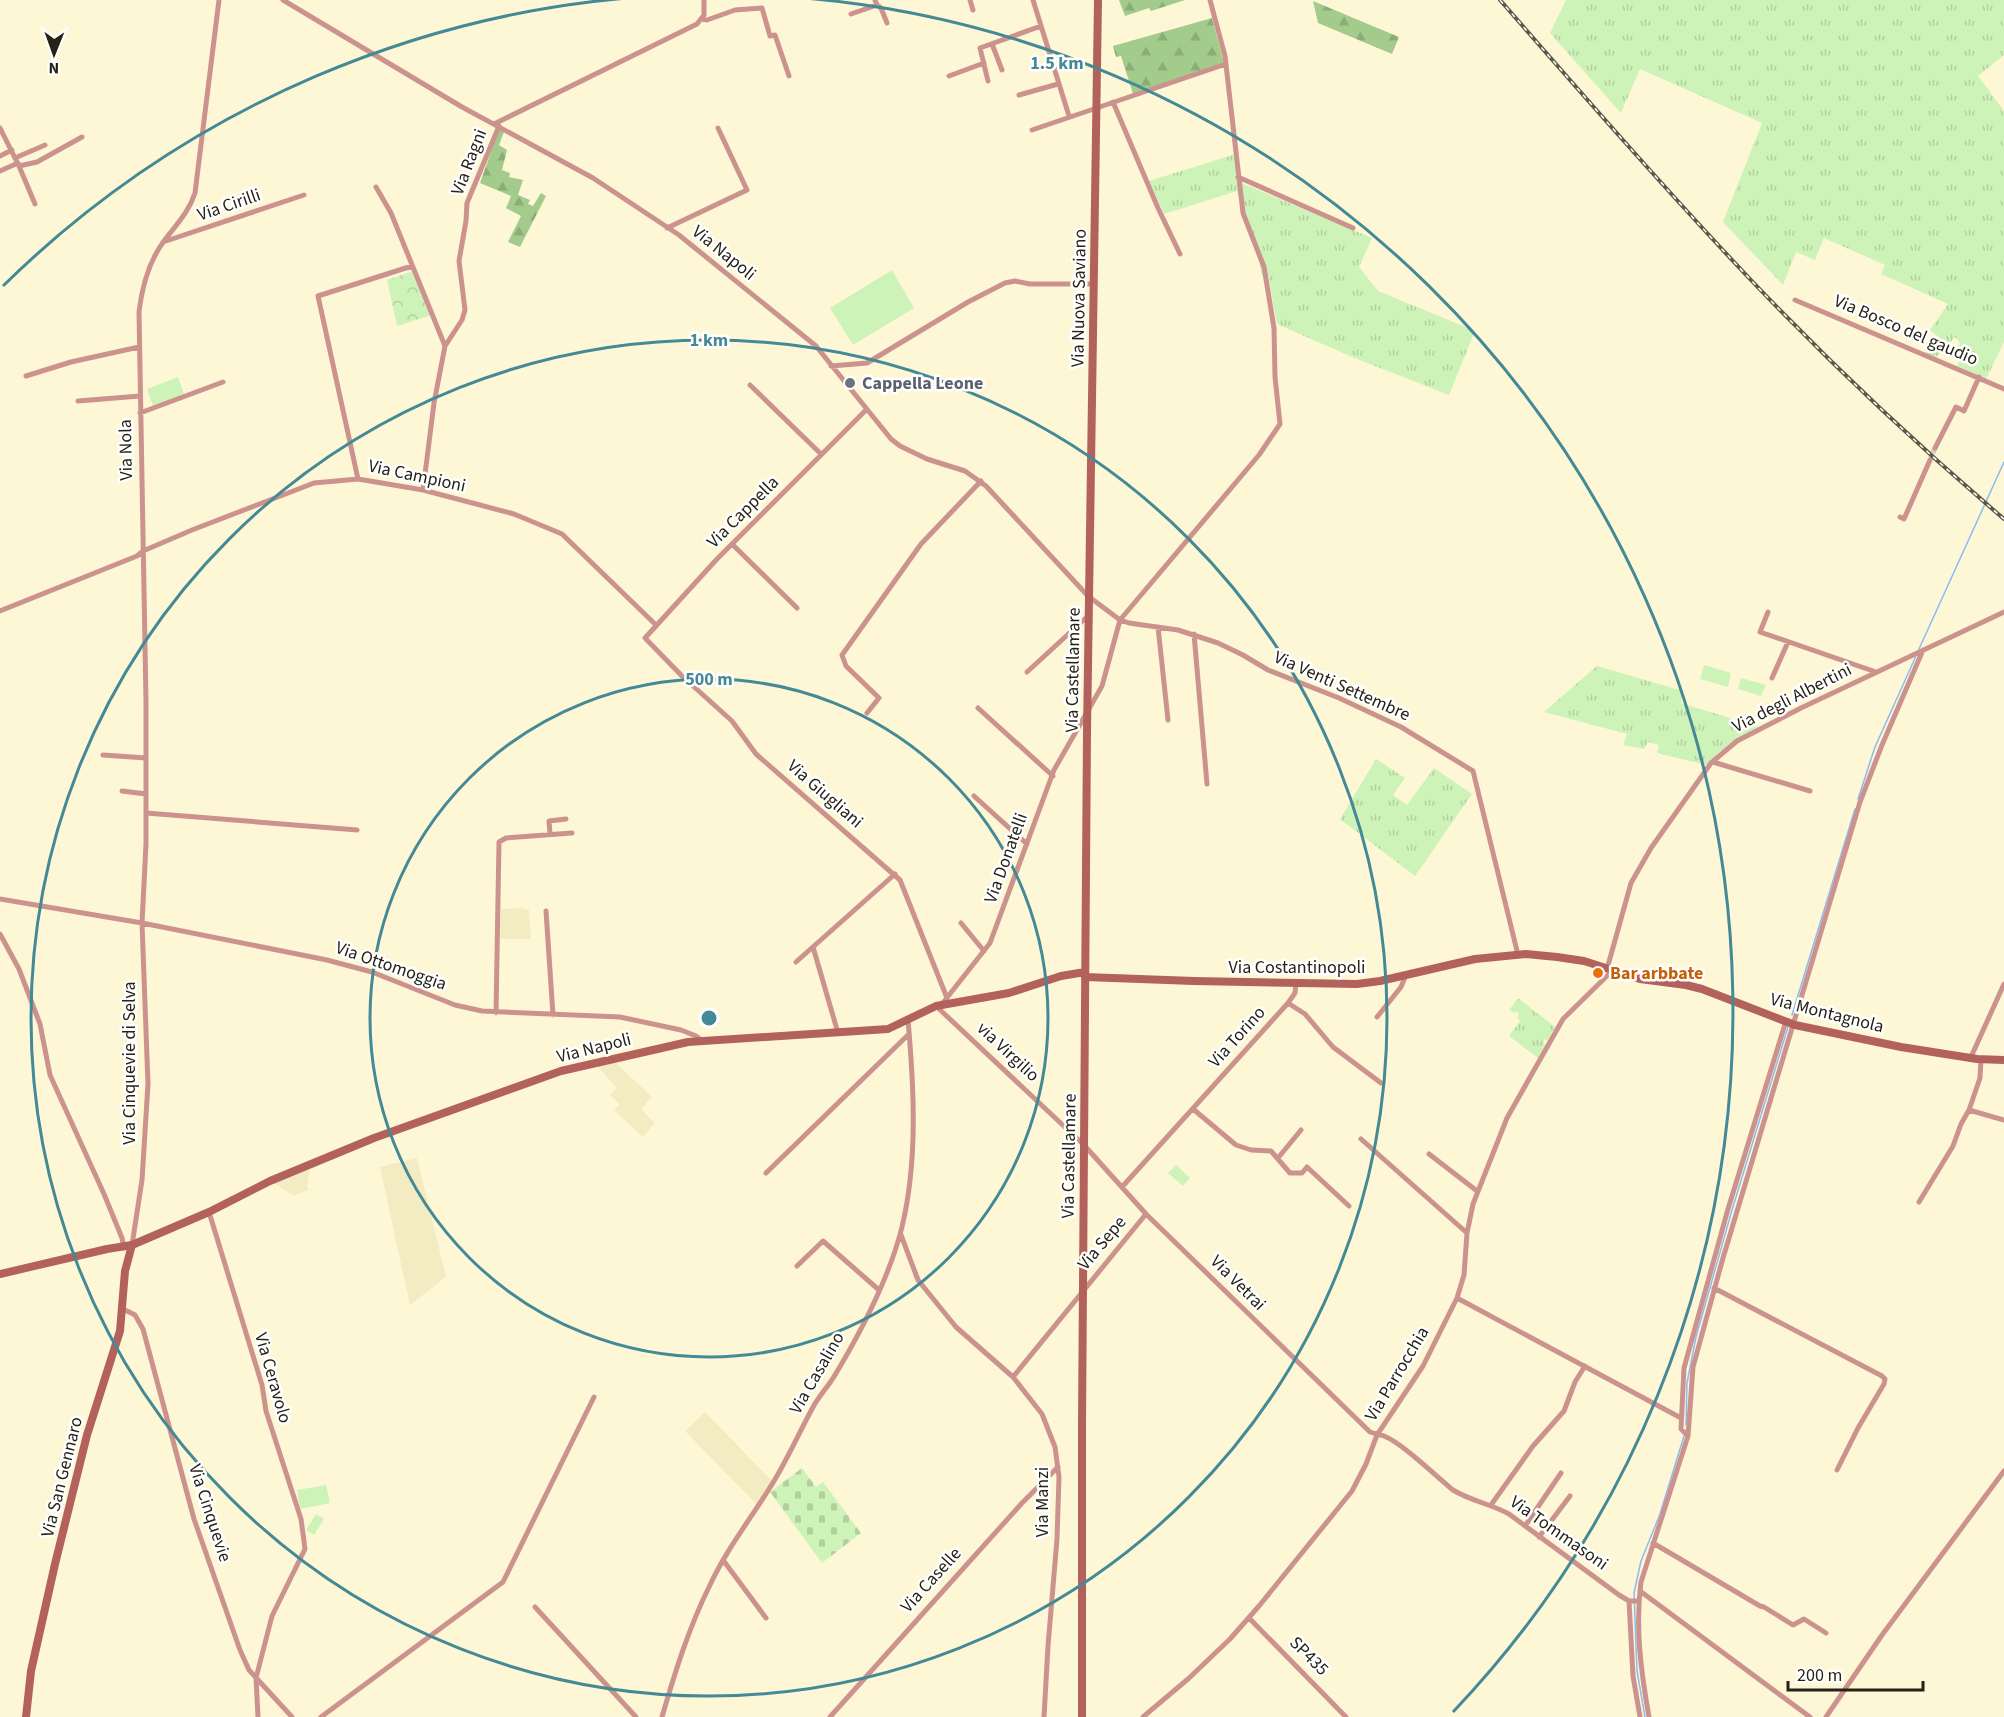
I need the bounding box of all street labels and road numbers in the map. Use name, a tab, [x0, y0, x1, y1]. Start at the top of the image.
street label: Via Ragni	[445, 125, 493, 199]
street label: Via Cirilli	[194, 183, 264, 227]
street label: Via Napoli	[687, 219, 761, 287]
street label: Via Nuova Saviano	[1065, 229, 1093, 367]
street label: Via Bosco del gaudio	[1830, 288, 1982, 372]
street label: Via Nola	[113, 419, 139, 481]
street label: Via Campioni	[366, 453, 468, 499]
street label: Via Cappella	[701, 470, 785, 554]
street label: Via Castellamare	[1059, 607, 1087, 733]
street label: Via Venti Settembre	[1270, 645, 1414, 727]
street label: Via degli Albertini	[1728, 657, 1856, 739]
street label: Via Giugliani	[782, 754, 868, 834]
street label: Via Donatelli	[978, 809, 1034, 907]
street label: Via Ottomoggia	[332, 935, 450, 997]
street label: Via Costantinopoli	[1228, 955, 1366, 980]
street label: Via Cinquevie di Selva	[117, 981, 142, 1145]
street label: Via Montagnola	[1768, 987, 1886, 1039]
street label: Via Torino	[1203, 1001, 1271, 1073]
street label: via Virgilio	[971, 1016, 1045, 1088]
street label: Via Napoli	[554, 1027, 634, 1069]
street label: Via Castellamare	[1055, 1093, 1083, 1219]
street label: Via Sepe	[1072, 1210, 1132, 1275]
street label: Via Vetrai	[1205, 1250, 1271, 1316]
street label: Via Parrocchia	[1359, 1322, 1435, 1426]
street label: Via Casalino	[783, 1327, 851, 1419]
street label: Via Ceravolo	[248, 1330, 298, 1426]
street label: Via San Gennaro	[35, 1414, 89, 1540]
street label: Via Cinquevie	[182, 1461, 238, 1565]
street label: Via Manzi	[1030, 1467, 1055, 1537]
street label: Via Tommasoni	[1505, 1490, 1613, 1576]
street label: Via Caselle	[895, 1542, 967, 1618]
street label: SP435	[1284, 1631, 1334, 1681]

